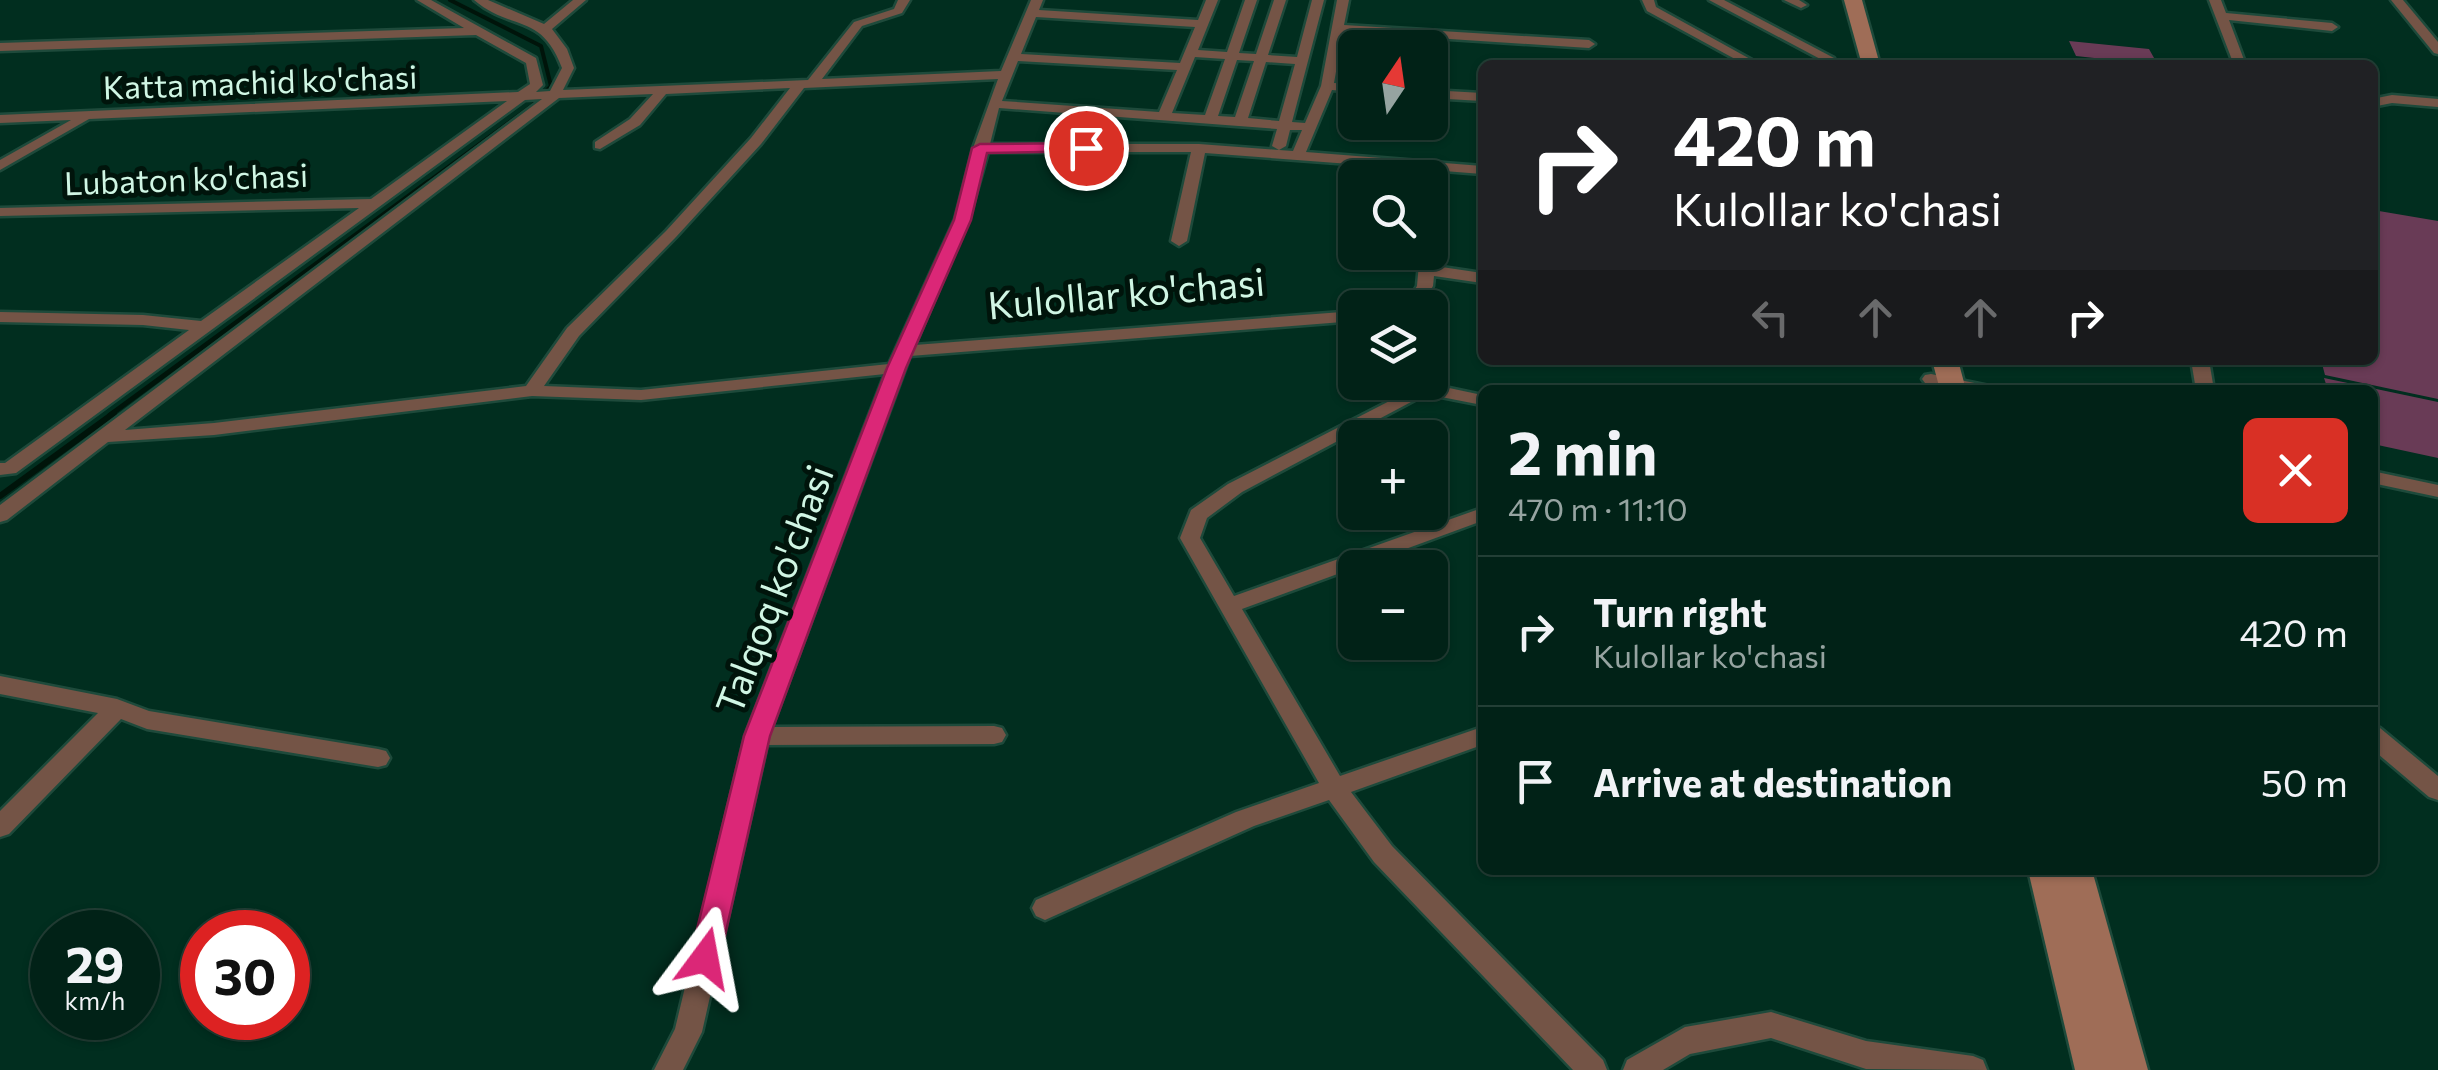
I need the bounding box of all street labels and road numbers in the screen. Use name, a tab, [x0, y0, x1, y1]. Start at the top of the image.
street label: Katta machid ko'chasi	[102, 56, 418, 106]
street label: Lubaton ko'chasi	[63, 154, 309, 202]
street label: Kulollar ko'chasi	[986, 256, 1266, 328]
street label: Talqoq ko'chasi	[704, 458, 842, 720]

